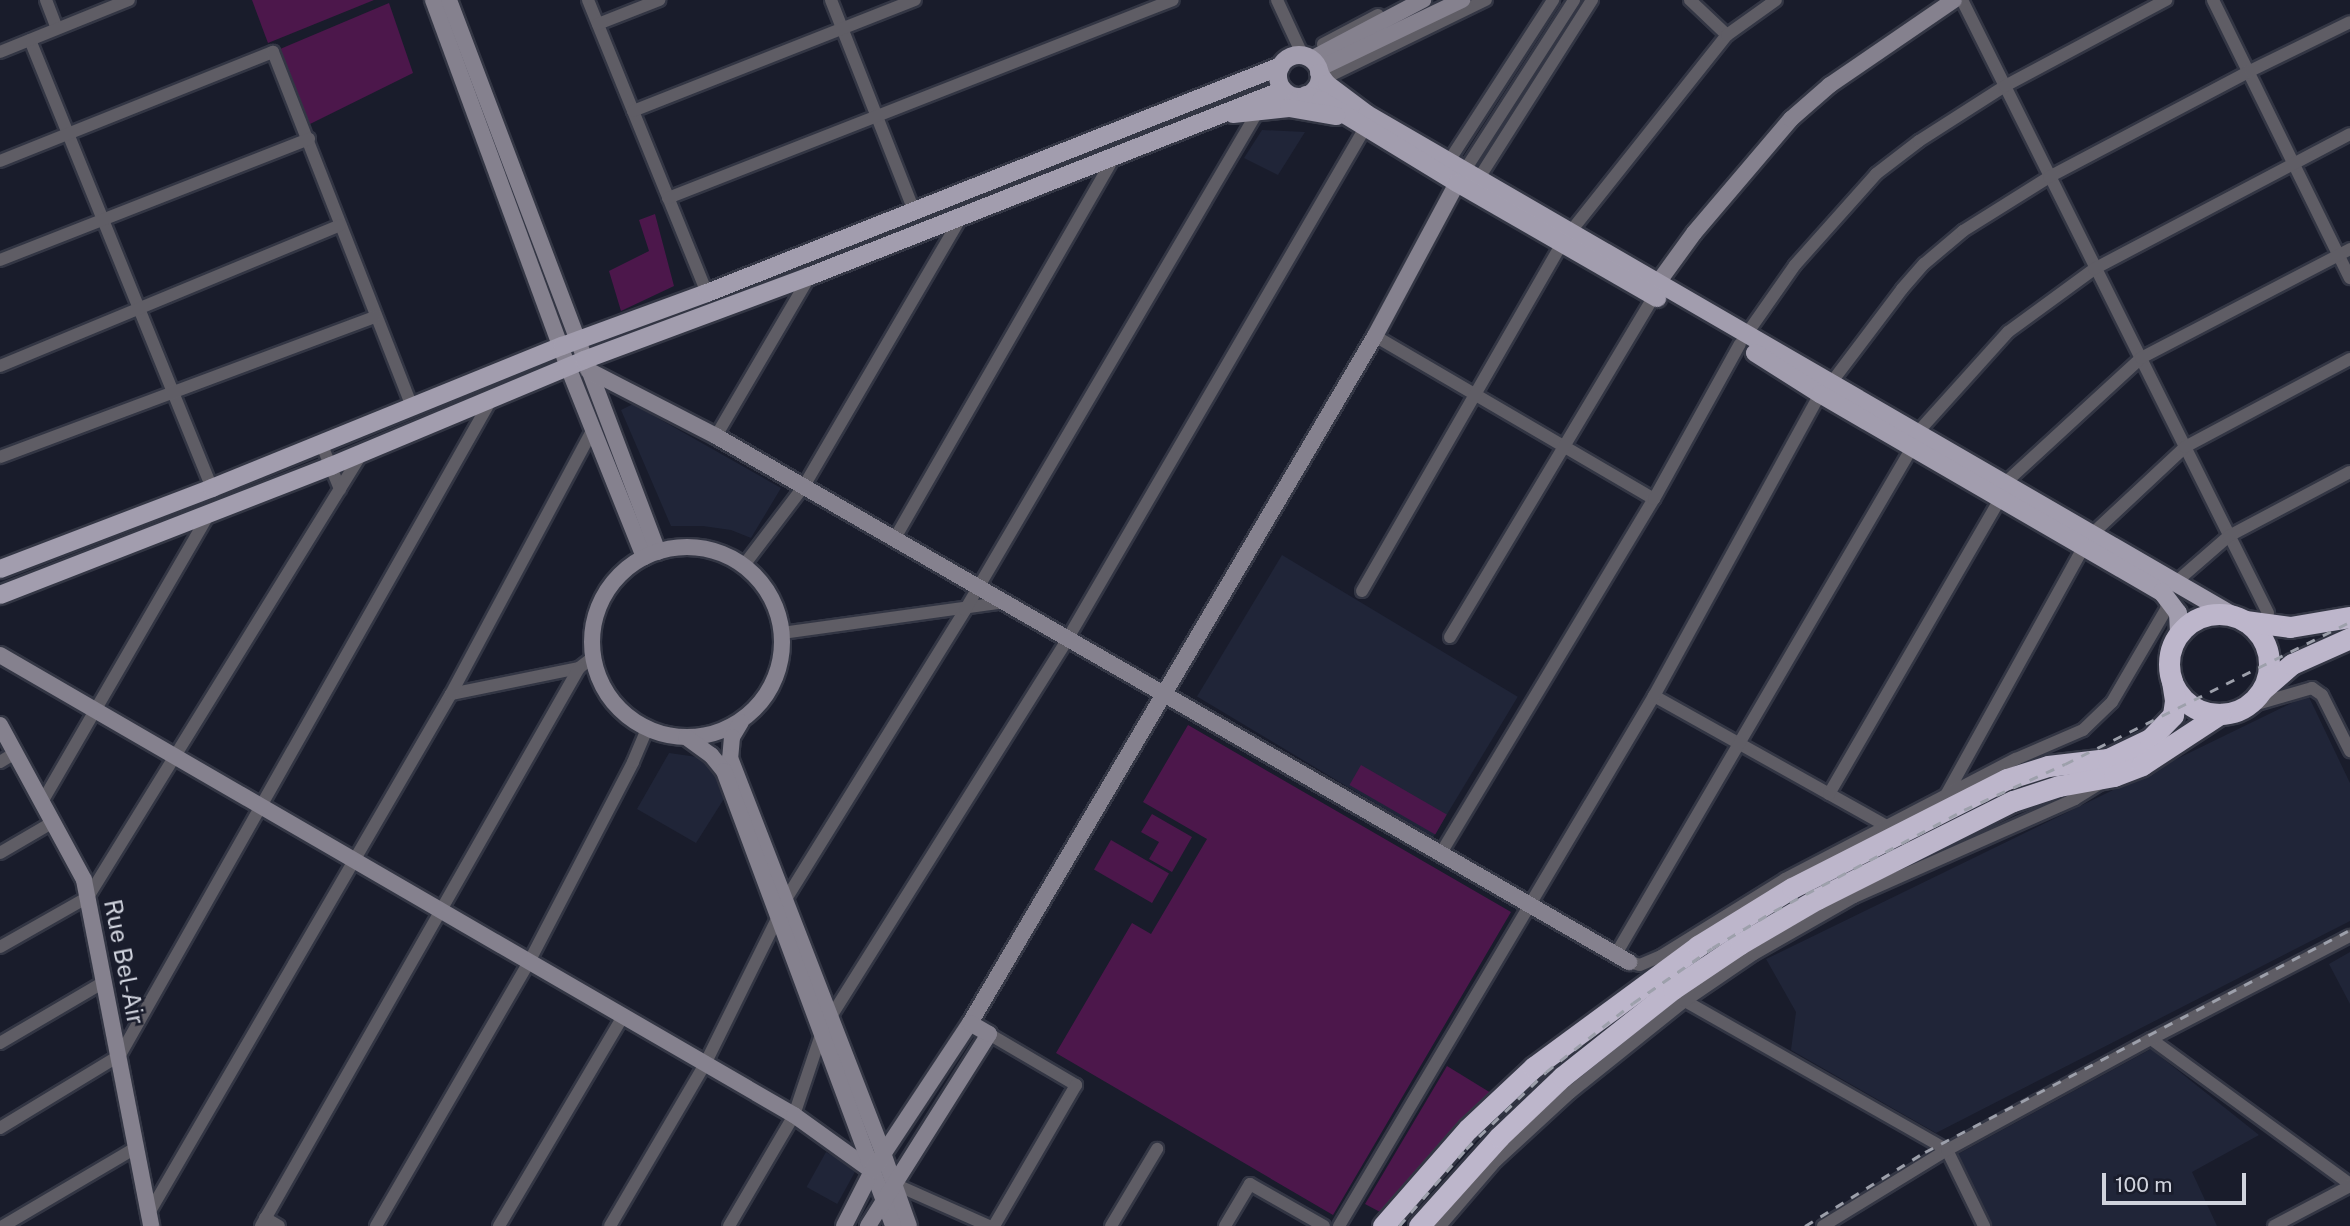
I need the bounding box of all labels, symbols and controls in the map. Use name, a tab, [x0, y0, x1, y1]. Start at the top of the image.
street label: Rue Bel-Air	[98, 897, 150, 1027]
scale bar	[2105, 1160, 2248, 1204]
text: 100 m	[2115, 1172, 2172, 1197]

